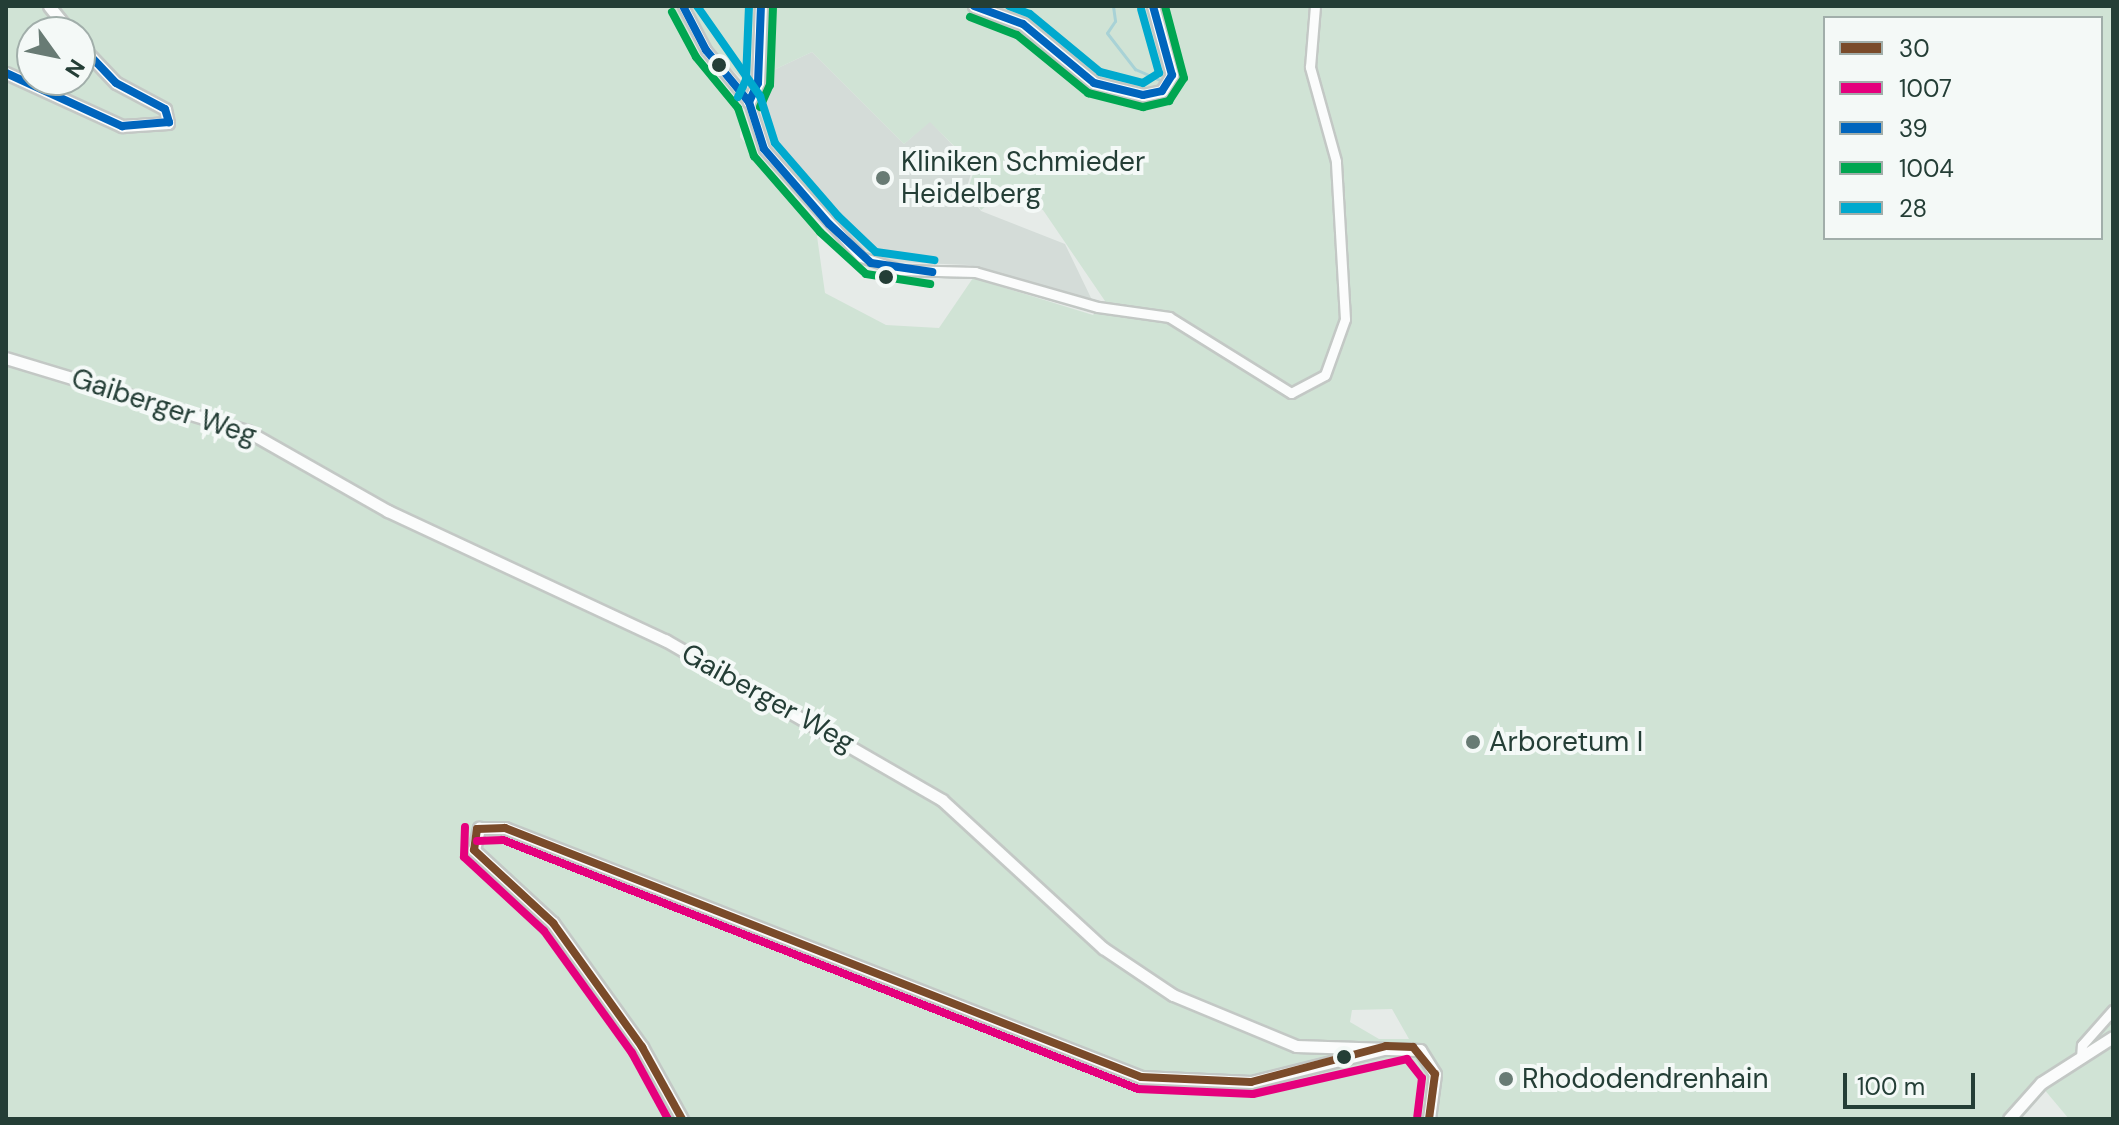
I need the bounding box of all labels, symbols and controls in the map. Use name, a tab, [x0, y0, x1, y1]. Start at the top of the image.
north arrow	[16, 16, 96, 96]
legend	[1823, 16, 2103, 240]
text: 30	[1899, 33, 1930, 64]
text: N	[58, 54, 91, 83]
unlabelled marker	[711, 57, 727, 73]
text: 1007	[1899, 73, 1952, 104]
text: 39	[1899, 113, 1928, 144]
place label: Kliniken Schmieder Heidelberg	[901, 145, 1145, 211]
text: 1004	[1899, 153, 1954, 184]
marker: Kliniken Schmieder Heidelberg	[872, 167, 894, 189]
text: 28	[1899, 193, 1927, 224]
unlabelled marker	[878, 269, 894, 285]
street label: Gaiberger Weg	[67, 361, 261, 453]
street label: Gaiberger Weg	[676, 637, 860, 759]
place label: Arboretum I	[1489, 725, 1643, 759]
marker: Arboretum I	[1464, 733, 1482, 751]
unlabelled marker	[1336, 1049, 1352, 1065]
scale bar	[1847, 1057, 1979, 1107]
place label: Rhododendrenhain	[1522, 1062, 1769, 1096]
marker: Rhododendrenhain	[1497, 1070, 1515, 1088]
text: 100 m	[1857, 1071, 1925, 1102]

